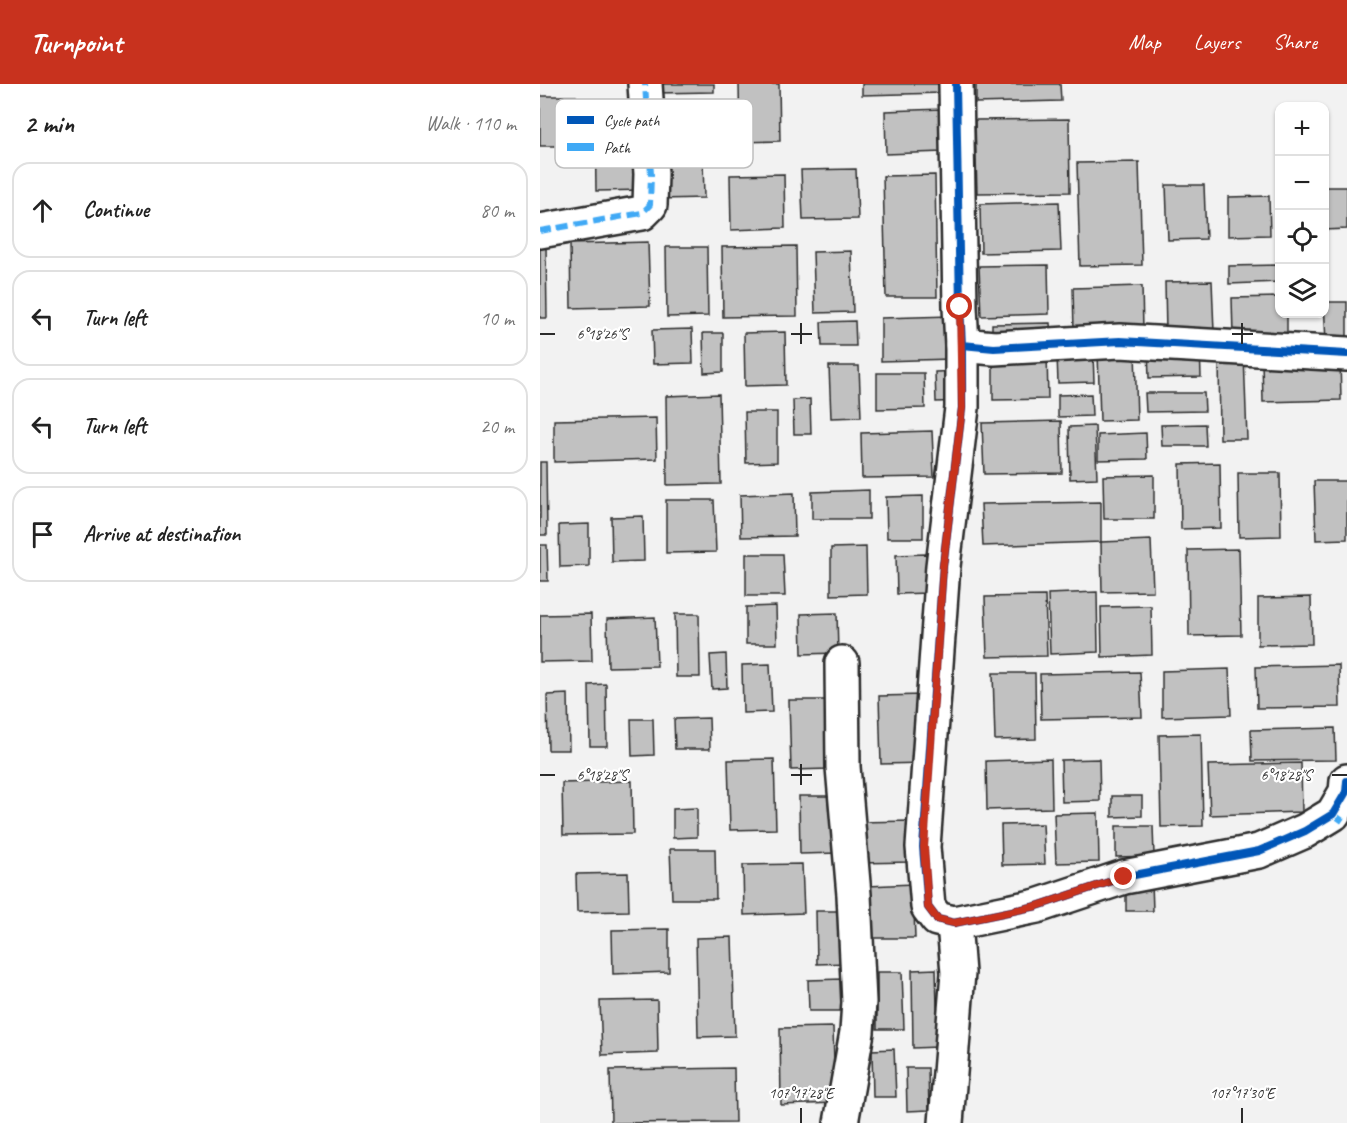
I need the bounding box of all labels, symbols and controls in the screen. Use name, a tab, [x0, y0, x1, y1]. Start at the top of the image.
text: Turnpoint	[30, 25, 122, 60]
text: Map	[1128, 29, 1161, 55]
text: Layers	[1194, 29, 1240, 55]
text: Share	[1273, 29, 1317, 55]
legend	[555, 99, 753, 168]
map controls	[1275, 102, 1329, 318]
button: +	[1275, 102, 1329, 156]
text: 2 min	[24, 107, 74, 140]
text: Walk · 110 m	[426, 111, 516, 136]
text: Cycle path	[604, 111, 660, 131]
text: Path	[604, 138, 631, 158]
button: −	[1275, 156, 1329, 210]
icon: ahead	[26, 194, 59, 227]
text: Continue	[83, 196, 149, 224]
text: 80 m	[480, 198, 514, 223]
button: locate	[1275, 210, 1329, 264]
button: layers	[1275, 264, 1329, 318]
route start	[946, 293, 972, 319]
icon: left	[26, 302, 59, 335]
text: Turn left	[83, 304, 147, 332]
text: 10 m	[480, 306, 514, 331]
text: 6°18'26"S	[577, 325, 630, 344]
icon: left	[26, 410, 59, 443]
text: Turn left	[83, 412, 147, 440]
text: 20 m	[480, 414, 514, 439]
icon: arrive	[26, 518, 59, 551]
text: Arrive at destination	[83, 520, 240, 548]
text: 6°18'28"S	[577, 766, 630, 785]
text: 6°18'28"S	[1261, 766, 1314, 785]
route end	[1110, 863, 1136, 889]
text: 107°17'28"E	[769, 1084, 835, 1103]
text: 107°17'30"E	[1210, 1084, 1276, 1103]

